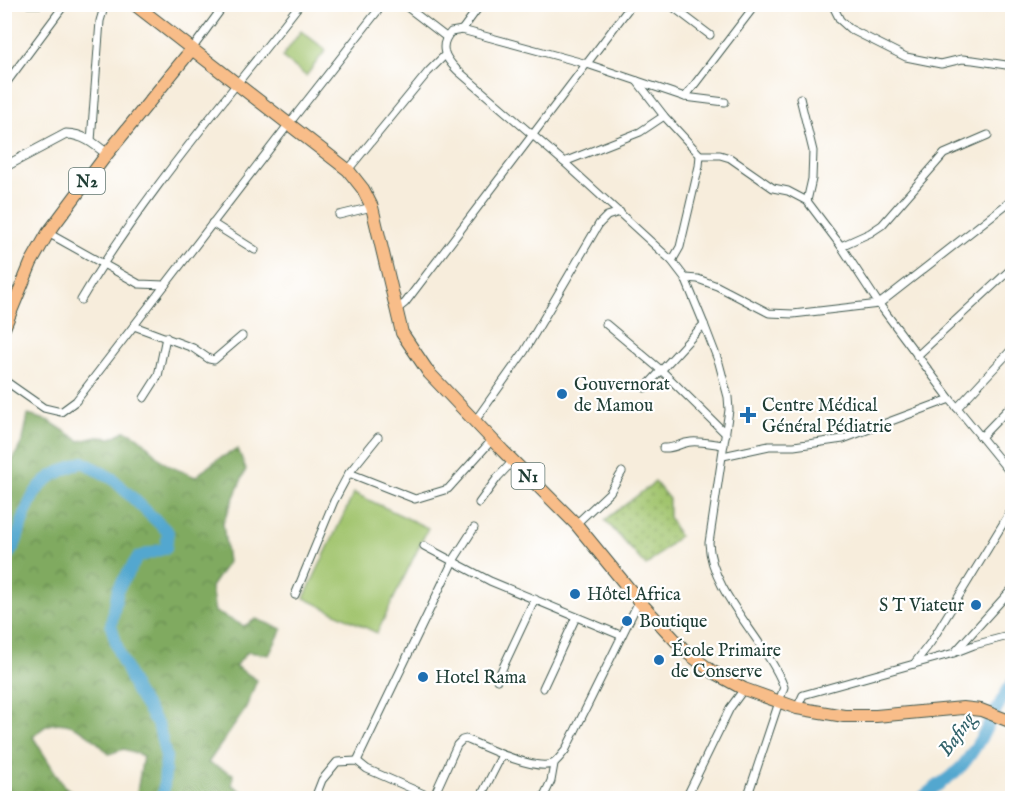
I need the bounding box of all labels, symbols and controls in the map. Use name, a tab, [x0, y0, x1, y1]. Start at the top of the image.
road number: N2	[69, 168, 105, 194]
place label: Gouvernorat de Mamou	[574, 374, 670, 418]
marker: Gouvernorat de Mamou	[555, 387, 569, 401]
place label: Centre Médical Général Pédiatrie	[762, 395, 892, 439]
marker: Centre Médical Général Pédiatrie	[739, 406, 757, 424]
road number: N1	[512, 463, 544, 489]
place label: Hôtel Africa	[587, 584, 681, 607]
marker: Hôtel Africa	[568, 587, 582, 601]
place label: S T Viateur	[879, 595, 964, 618]
marker: S T Viateur	[969, 598, 983, 612]
place label: Boutique	[639, 611, 707, 634]
marker: Boutique	[620, 614, 634, 628]
place label: École Primaire de Conserve	[671, 638, 781, 684]
marker: École Primaire de Conserve	[652, 653, 666, 667]
place label: Hotel Rama	[435, 667, 526, 690]
marker: Hotel Rama	[416, 670, 430, 684]
water label: Bafing	[933, 707, 983, 762]

